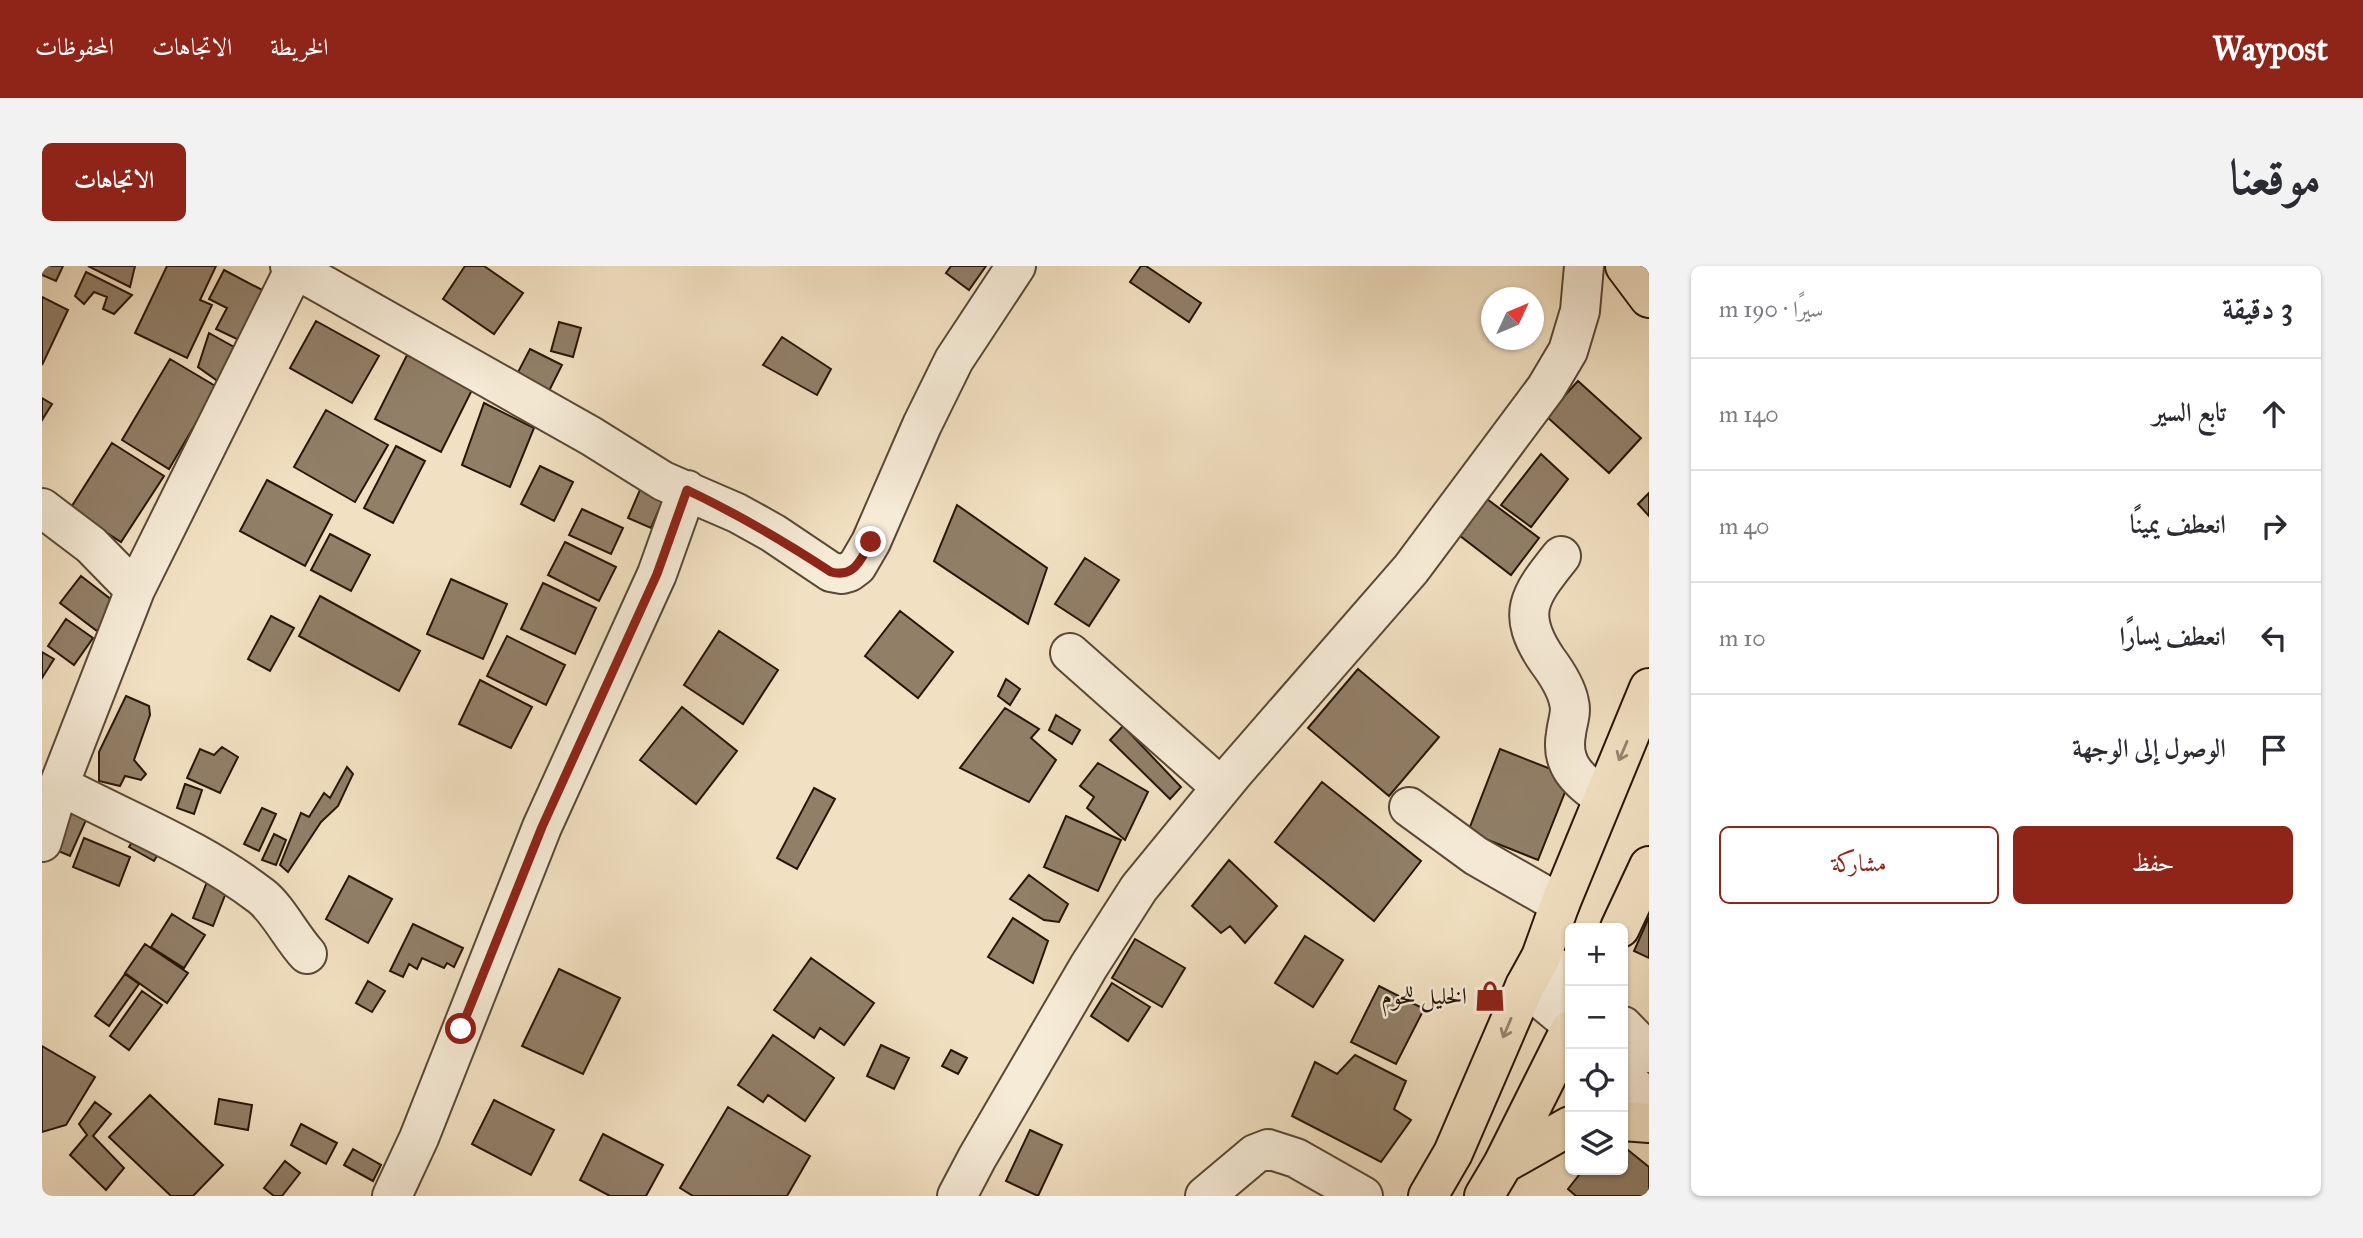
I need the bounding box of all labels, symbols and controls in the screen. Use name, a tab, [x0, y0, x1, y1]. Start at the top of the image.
text: Waypost	[2212, 29, 2328, 69]
text: المحفوظات	[35, 32, 114, 62]
text: الاتجاهات	[152, 32, 232, 62]
text: الخريطة	[270, 32, 329, 62]
button: الاتجاهات	[42, 143, 186, 221]
text: موقعنا	[2229, 148, 2321, 207]
north arrow	[1481, 287, 1544, 350]
text: 3 دقيقة	[2222, 291, 2293, 327]
text: سيرًا · 190 m	[1719, 295, 1824, 323]
icon: ahead	[2255, 395, 2293, 433]
text: تابع السير	[2153, 396, 2226, 428]
text: 140 m	[1719, 400, 1779, 428]
icon: right	[2255, 507, 2293, 545]
text: انعطف يمينًا	[2130, 508, 2226, 540]
text: 40 m	[1719, 512, 1769, 540]
route end	[855, 526, 886, 557]
icon: left	[2255, 619, 2293, 657]
text: انعطف يسارًا	[2119, 620, 2226, 652]
text: 10 m	[1719, 624, 1766, 652]
icon: arrive	[2255, 731, 2293, 769]
text: الوصول إلى الوجهة	[2072, 732, 2226, 764]
one-way arrow	[1615, 739, 1628, 761]
button: مشاركة	[1719, 826, 1999, 904]
button: حفظ	[2013, 826, 2293, 904]
map controls	[1565, 923, 1628, 1175]
button: +	[1565, 923, 1628, 986]
shop icon: الخليل للحوم	[1473, 979, 1507, 1013]
place label: الخليل للحوم	[1381, 981, 1467, 1017]
button: −	[1565, 986, 1628, 1049]
route start	[445, 1013, 476, 1044]
one-way arrow	[1500, 1017, 1513, 1039]
button: locate	[1565, 1049, 1628, 1112]
button: layers	[1565, 1112, 1628, 1175]

